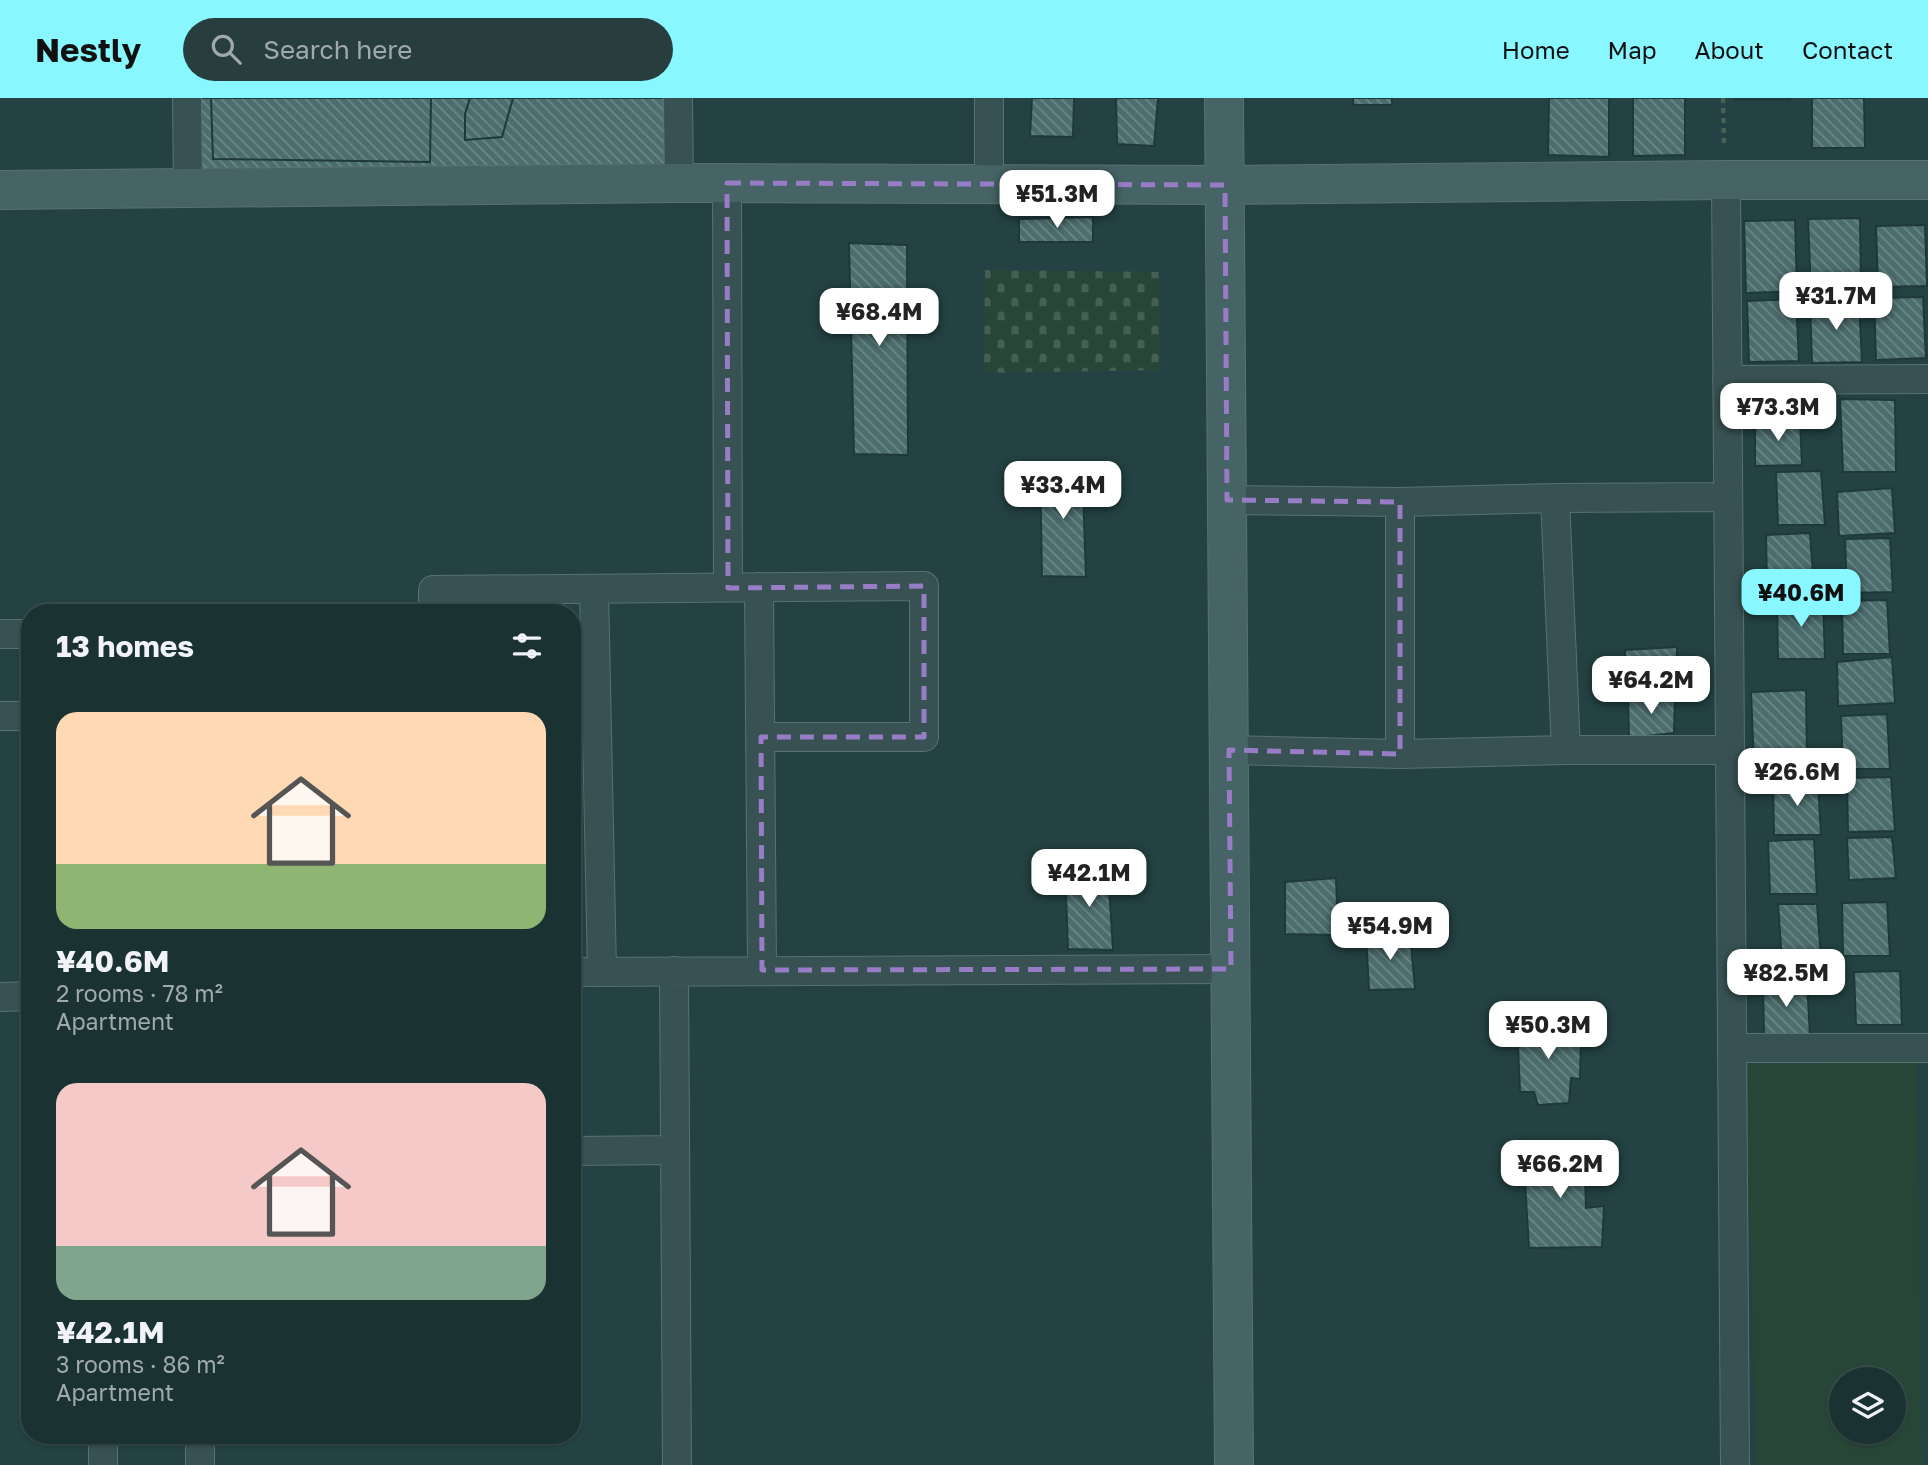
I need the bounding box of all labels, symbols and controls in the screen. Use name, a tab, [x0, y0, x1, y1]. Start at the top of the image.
search box	[183, 18, 673, 81]
text: Nestly	[35, 30, 141, 69]
icon: search	[207, 30, 245, 68]
text: Search here	[263, 34, 412, 65]
text: Home	[1502, 35, 1570, 64]
text: Map	[1608, 35, 1657, 64]
text: About	[1695, 35, 1764, 64]
text: Contact	[1802, 35, 1893, 64]
pin: ¥51.3M	[1000, 170, 1114, 230]
text: ¥51.3M	[1016, 179, 1098, 207]
pin: ¥31.7M	[1779, 272, 1893, 332]
text: ¥31.7M	[1795, 281, 1877, 309]
pin: ¥68.4M	[822, 288, 936, 348]
text: ¥68.4M	[836, 297, 922, 325]
pin: ¥73.3M	[1721, 384, 1835, 443]
text: ¥73.3M	[1736, 392, 1820, 420]
pin: ¥33.4M	[1006, 462, 1120, 521]
text: ¥33.4M	[1020, 470, 1106, 498]
pin: ¥40.6M	[1744, 570, 1858, 629]
text: ¥40.6M	[1758, 578, 1844, 606]
icon: filters	[508, 627, 546, 665]
text: 13 homes	[56, 628, 194, 664]
pin: ¥64.2M	[1594, 656, 1708, 716]
text: ¥64.2M	[1608, 665, 1694, 693]
pin: ¥26.6M	[1740, 748, 1854, 808]
text: ¥26.6M	[1754, 757, 1840, 785]
icon: home	[238, 758, 364, 884]
pin: ¥42.1M	[1032, 850, 1146, 909]
text: ¥42.1M	[1047, 858, 1131, 886]
pin: ¥54.9M	[1333, 902, 1447, 962]
text: ¥54.9M	[1347, 911, 1433, 939]
text: ¥40.6M	[56, 943, 169, 979]
pin: ¥82.5M	[1729, 950, 1843, 1009]
text: ¥82.5M	[1743, 958, 1829, 986]
text: 2 rooms · 78 m²	[56, 979, 223, 1007]
pin: ¥50.3M	[1491, 1002, 1605, 1061]
text: Apartment	[56, 1007, 174, 1035]
text: ¥50.3M	[1505, 1010, 1591, 1038]
icon: home	[238, 1129, 364, 1255]
pin: ¥66.2M	[1503, 1140, 1617, 1200]
text: ¥66.2M	[1517, 1149, 1603, 1177]
text: ¥42.1M	[56, 1314, 165, 1350]
text: 3 rooms · 86 m²	[56, 1350, 225, 1378]
map controls	[1829, 1367, 1906, 1444]
button: layers	[1829, 1367, 1906, 1444]
text: Apartment	[56, 1378, 174, 1406]

